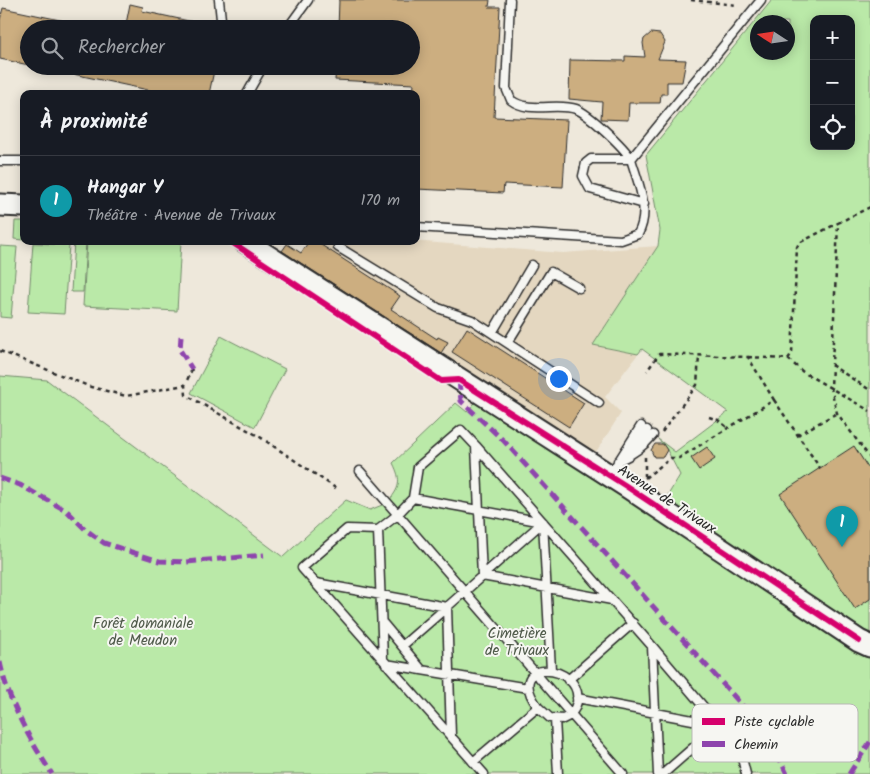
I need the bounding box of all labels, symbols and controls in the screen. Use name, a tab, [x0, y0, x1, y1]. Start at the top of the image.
north arrow	[750, 15, 795, 60]
map controls	[810, 15, 855, 150]
button: +	[810, 15, 855, 60]
search box	[20, 20, 420, 75]
text: Rechercher	[78, 33, 165, 63]
icon: search	[38, 34, 66, 62]
button: −	[810, 60, 855, 105]
button: locate	[810, 105, 855, 150]
text: À proximité	[40, 106, 147, 139]
text: Hangar Y	[87, 173, 163, 203]
text: 1	[54, 188, 58, 213]
text: 170 m	[360, 188, 400, 213]
text: Théâtre · Avenue de Trivaux	[87, 203, 276, 228]
your location	[546, 366, 572, 392]
street label: Avenue de Trivaux	[612, 459, 721, 541]
pin: 1	[826, 506, 858, 547]
park label: Forêt domaniale de Meudon	[93, 612, 193, 653]
park label: Cimetière de Trivaux	[485, 622, 549, 663]
legend	[692, 704, 858, 762]
text: Piste cyclable	[734, 711, 815, 733]
text: Chemin	[734, 734, 778, 756]

